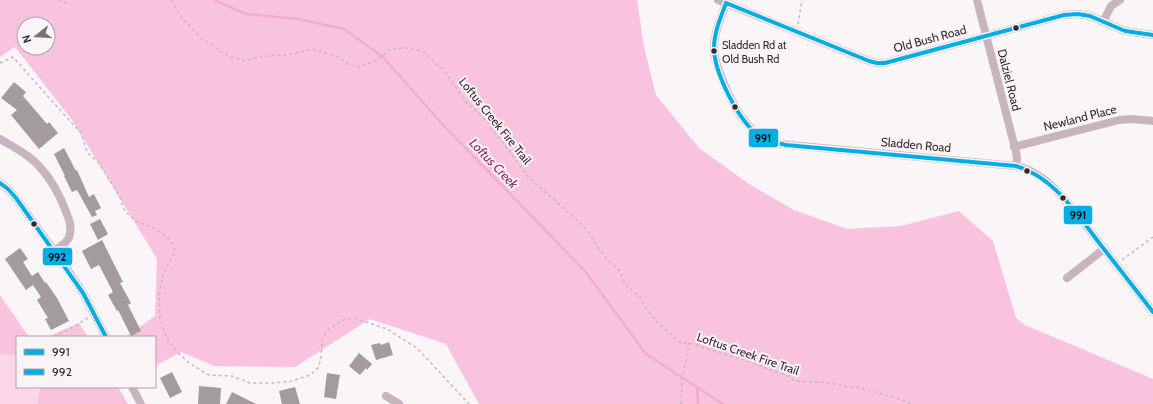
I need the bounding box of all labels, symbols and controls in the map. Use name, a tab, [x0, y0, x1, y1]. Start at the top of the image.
north arrow	[16, 16, 56, 56]
street label: Old Bush Road	[892, 22, 968, 55]
unlabelled marker	[1011, 23, 1021, 33]
text: N	[19, 33, 34, 45]
place label: Sladden Rd at Old Bush Rd	[722, 38, 787, 66]
marker: Sladden Rd at Old Bush Rd	[709, 46, 719, 56]
street label: Dalziel Road	[995, 47, 1024, 112]
street label: Loftus Creek Fire Trail	[456, 75, 534, 167]
street label: Newland Place	[1042, 101, 1118, 134]
unlabelled marker	[730, 102, 740, 112]
line badge: 991	[748, 128, 779, 148]
text: 991	[755, 131, 771, 145]
street label: Sladden Road	[880, 134, 952, 155]
water label: Loftus Creek	[466, 135, 522, 191]
unlabelled marker	[1022, 166, 1032, 176]
unlabelled marker	[1058, 193, 1068, 203]
line badge: 991	[1063, 205, 1093, 225]
text: 991	[1070, 208, 1086, 222]
unlabelled marker	[29, 219, 39, 229]
line badge: 992	[42, 247, 73, 266]
text: 992	[48, 250, 66, 264]
street label: Loftus Creek Fire Trail	[695, 329, 801, 378]
legend	[16, 336, 156, 388]
text: 991	[52, 344, 70, 359]
text: 992	[52, 364, 72, 379]

